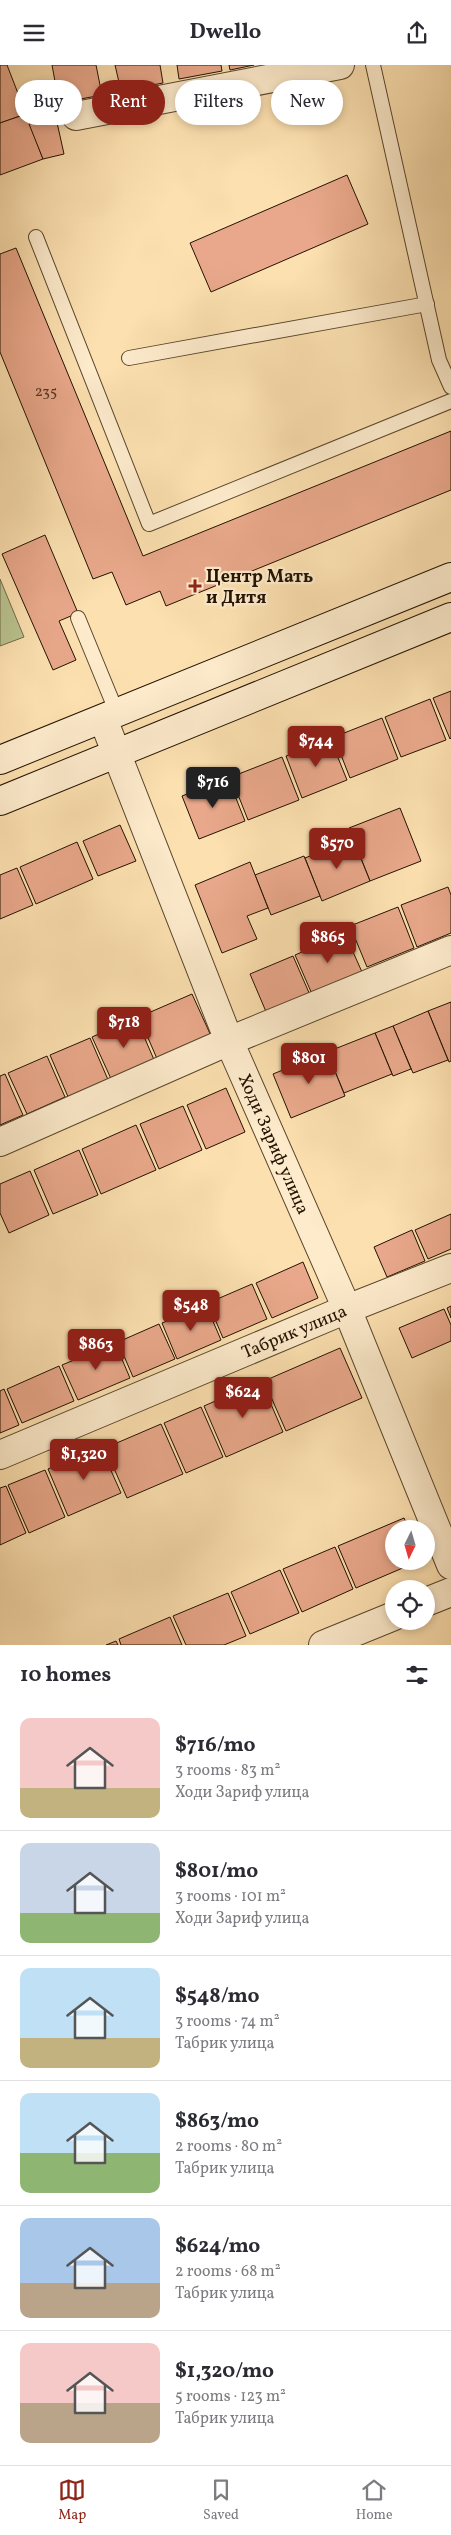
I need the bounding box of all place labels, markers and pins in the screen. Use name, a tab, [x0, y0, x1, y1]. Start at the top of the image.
place label: Центр Мать и Дитя	[206, 565, 313, 611]
marker: Центр Мать и Дитя	[188, 579, 202, 593]
pin: $744	[286, 725, 346, 768]
pin: $716	[183, 767, 243, 809]
pin: $570	[307, 827, 367, 870]
pin: $865	[298, 921, 358, 964]
pin: $718	[94, 1007, 154, 1049]
pin: $801	[279, 1043, 339, 1085]
pin: $548	[161, 1289, 221, 1332]
pin: $863	[66, 1329, 126, 1371]
pin: $624	[213, 1377, 273, 1419]
pin: $1,320	[43, 1439, 125, 1481]

